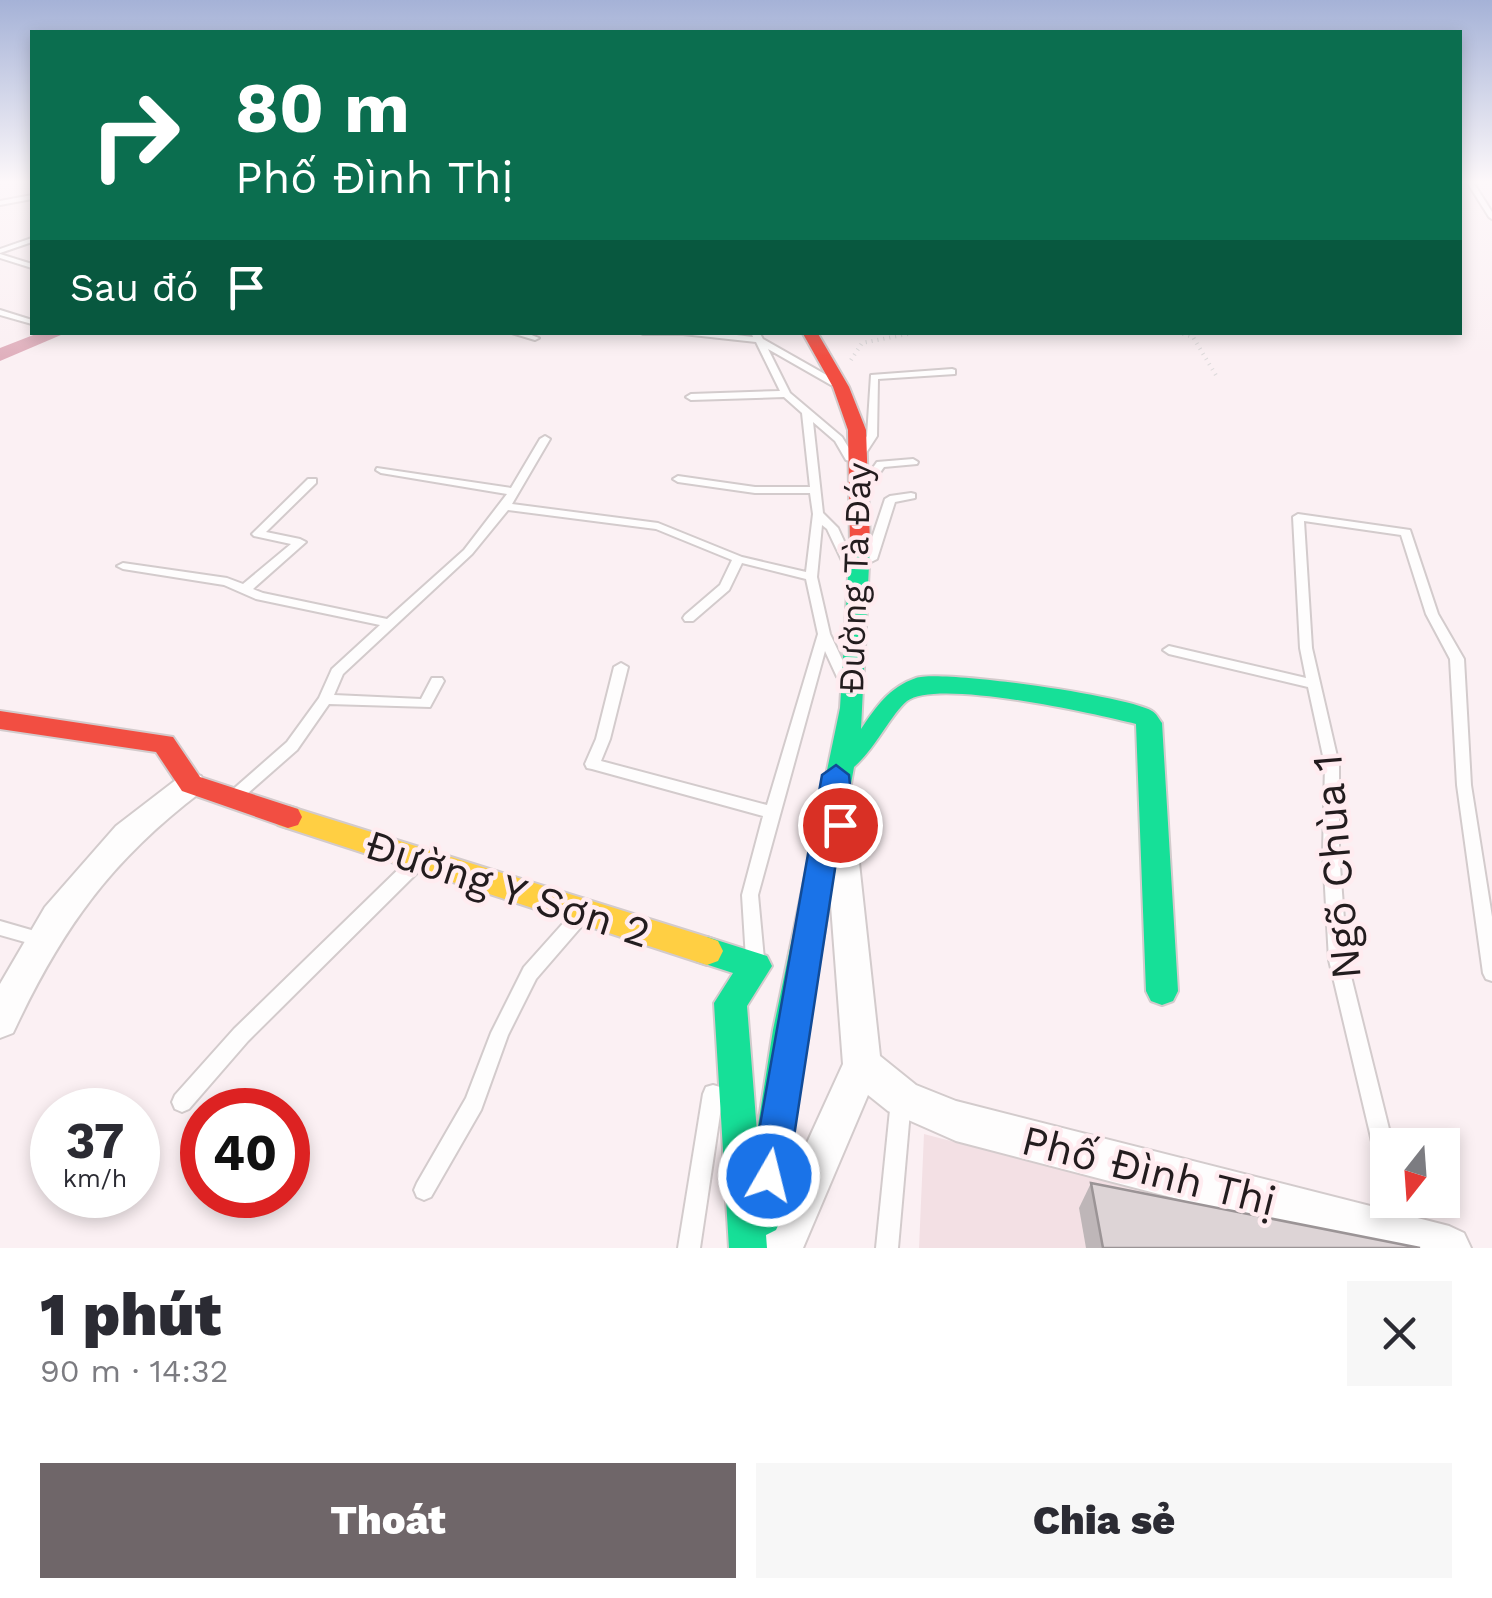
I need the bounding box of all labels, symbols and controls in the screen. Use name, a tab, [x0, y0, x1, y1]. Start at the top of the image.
text: 80 m	[235, 67, 410, 149]
icon: right	[70, 70, 200, 200]
text: Phố Đình Thị	[235, 151, 514, 204]
icon: arrive	[219, 260, 274, 315]
text: Sau đó	[70, 266, 199, 310]
street label: Đường Tà Đáy	[830, 462, 880, 694]
street label: Ngõ Chùa 1	[1302, 752, 1371, 981]
pin	[798, 783, 883, 868]
icon: arrive	[813, 798, 868, 853]
street label: Đường Y Sơn 2	[359, 819, 656, 958]
speed limit sign: 40	[180, 1088, 310, 1218]
text: 37	[66, 1111, 124, 1170]
street label: Phố Đình Thị	[1017, 1115, 1281, 1226]
position arrow	[717, 1124, 821, 1228]
north arrow	[1370, 1128, 1460, 1218]
map controls	[1370, 1128, 1460, 1218]
text: km/h	[63, 1164, 127, 1193]
text: 1 phút	[40, 1279, 221, 1350]
button: close	[1347, 1281, 1452, 1386]
text: 90 m · 14:32	[40, 1352, 228, 1390]
button: Thoát	[40, 1463, 736, 1578]
button: Chia sẻ	[756, 1463, 1452, 1578]

